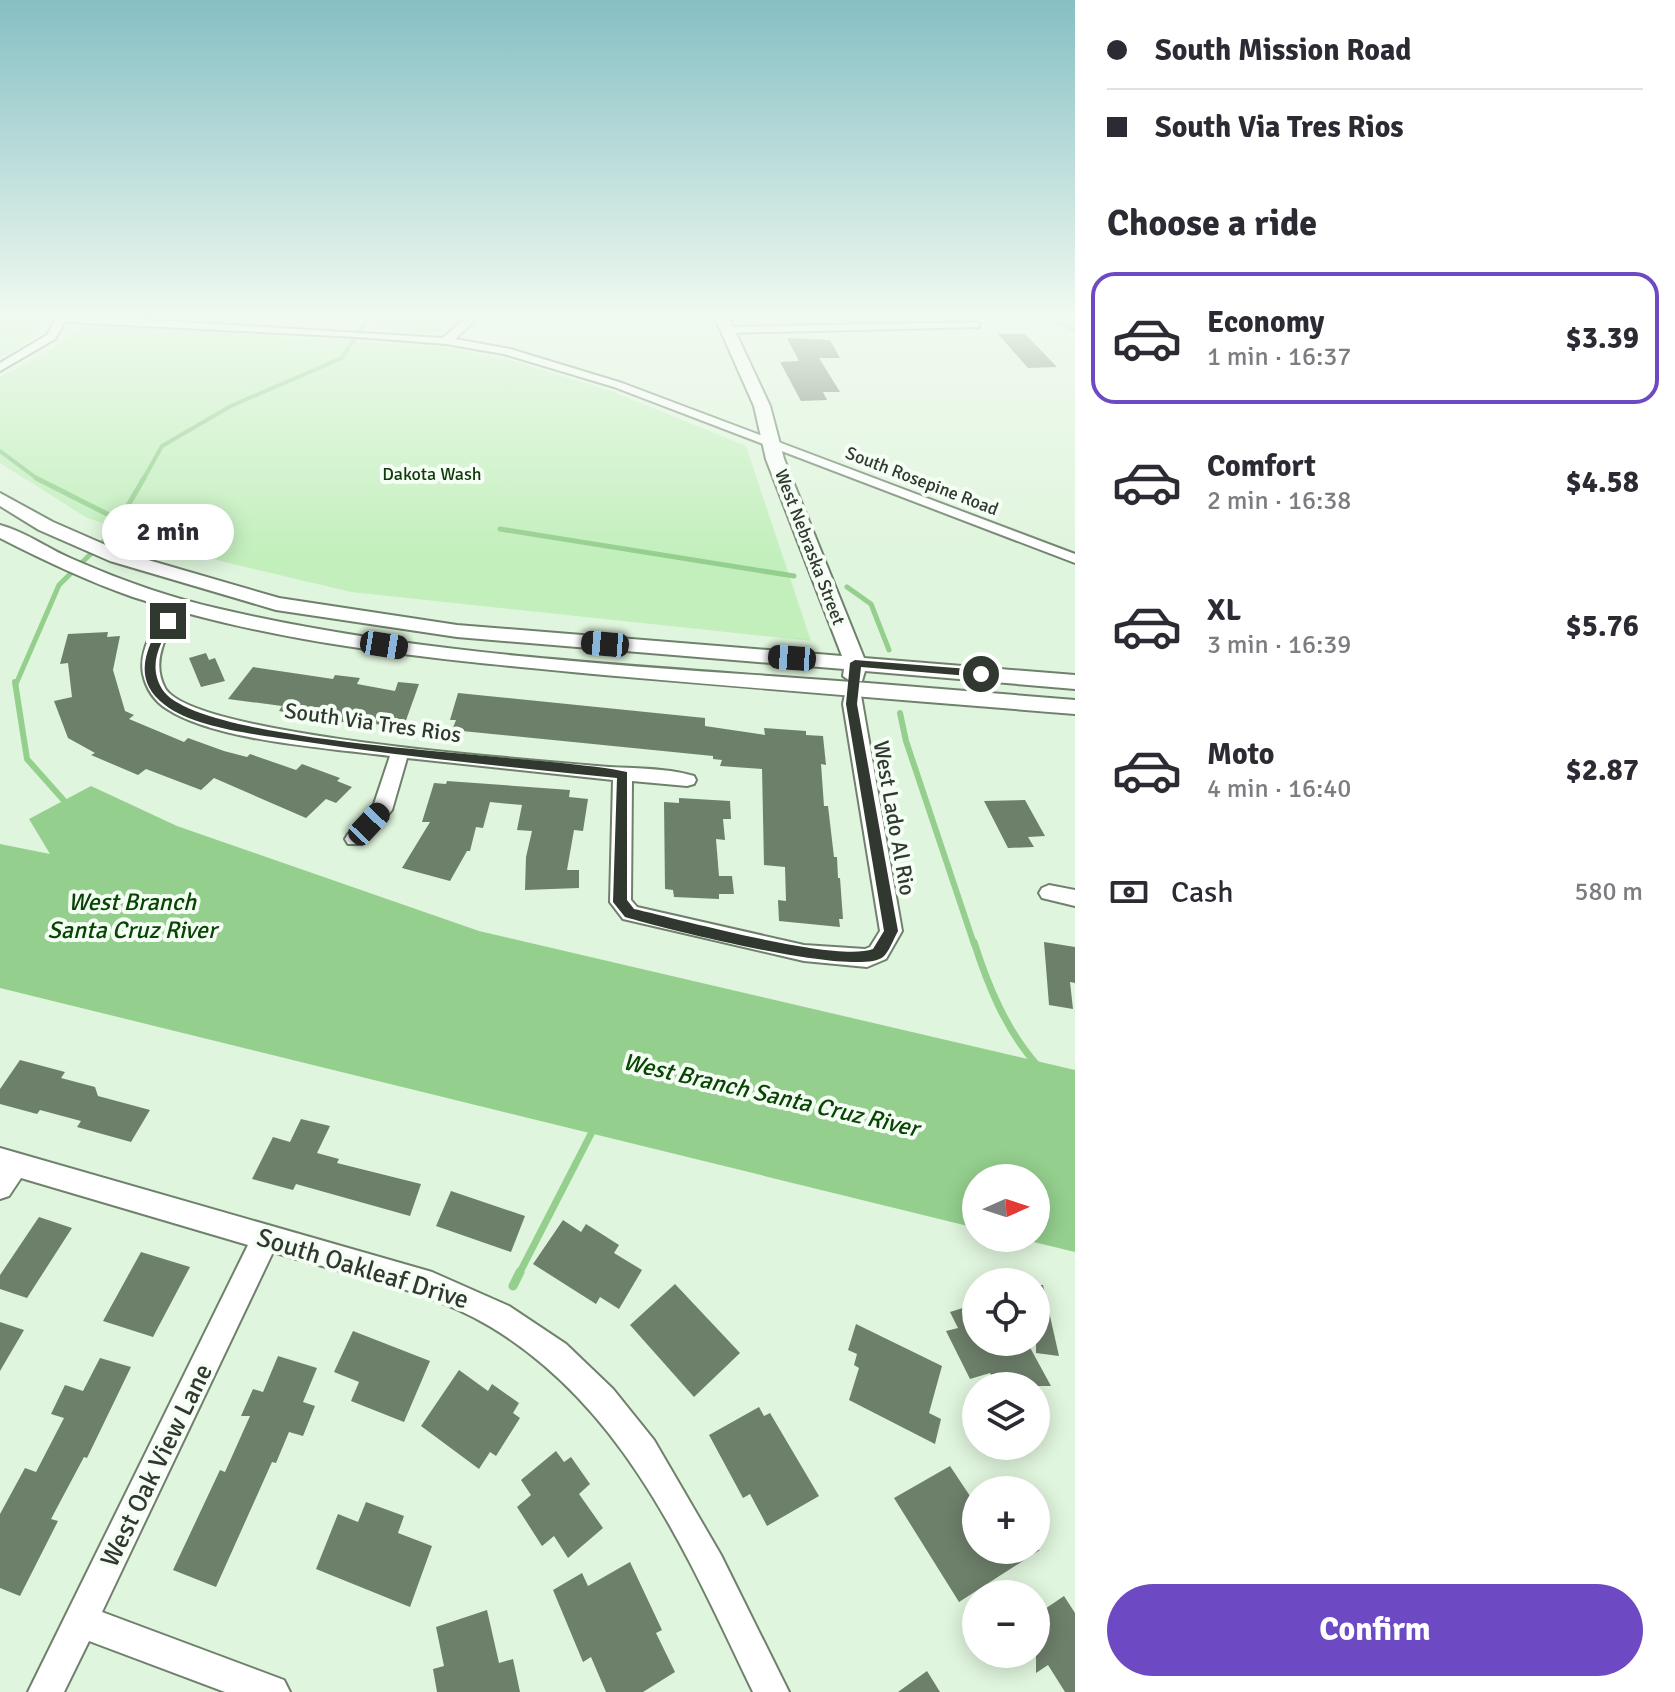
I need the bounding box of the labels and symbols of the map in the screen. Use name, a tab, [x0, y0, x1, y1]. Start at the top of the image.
street label: South Rosepine Road	[843, 442, 1001, 520]
park label: Dakota Wash	[382, 463, 482, 485]
street label: West Nebraska Street	[770, 466, 850, 628]
callout: 2 min	[102, 505, 234, 561]
route end	[150, 603, 186, 639]
car	[358, 629, 410, 661]
car	[580, 630, 630, 658]
car	[767, 644, 817, 672]
route start	[963, 656, 999, 692]
street label: South Via Tres Rios	[283, 697, 463, 748]
street label: West Lado Al Rio	[868, 739, 921, 897]
car	[344, 798, 394, 850]
water label: West Branch Santa Cruz River	[47, 887, 220, 945]
water label: West Branch Santa Cruz River	[620, 1046, 925, 1144]
north arrow	[962, 1164, 1050, 1252]
street label: South Oakleaf Drive	[253, 1222, 473, 1316]
street label: West Oak View Lane	[94, 1359, 220, 1572]

